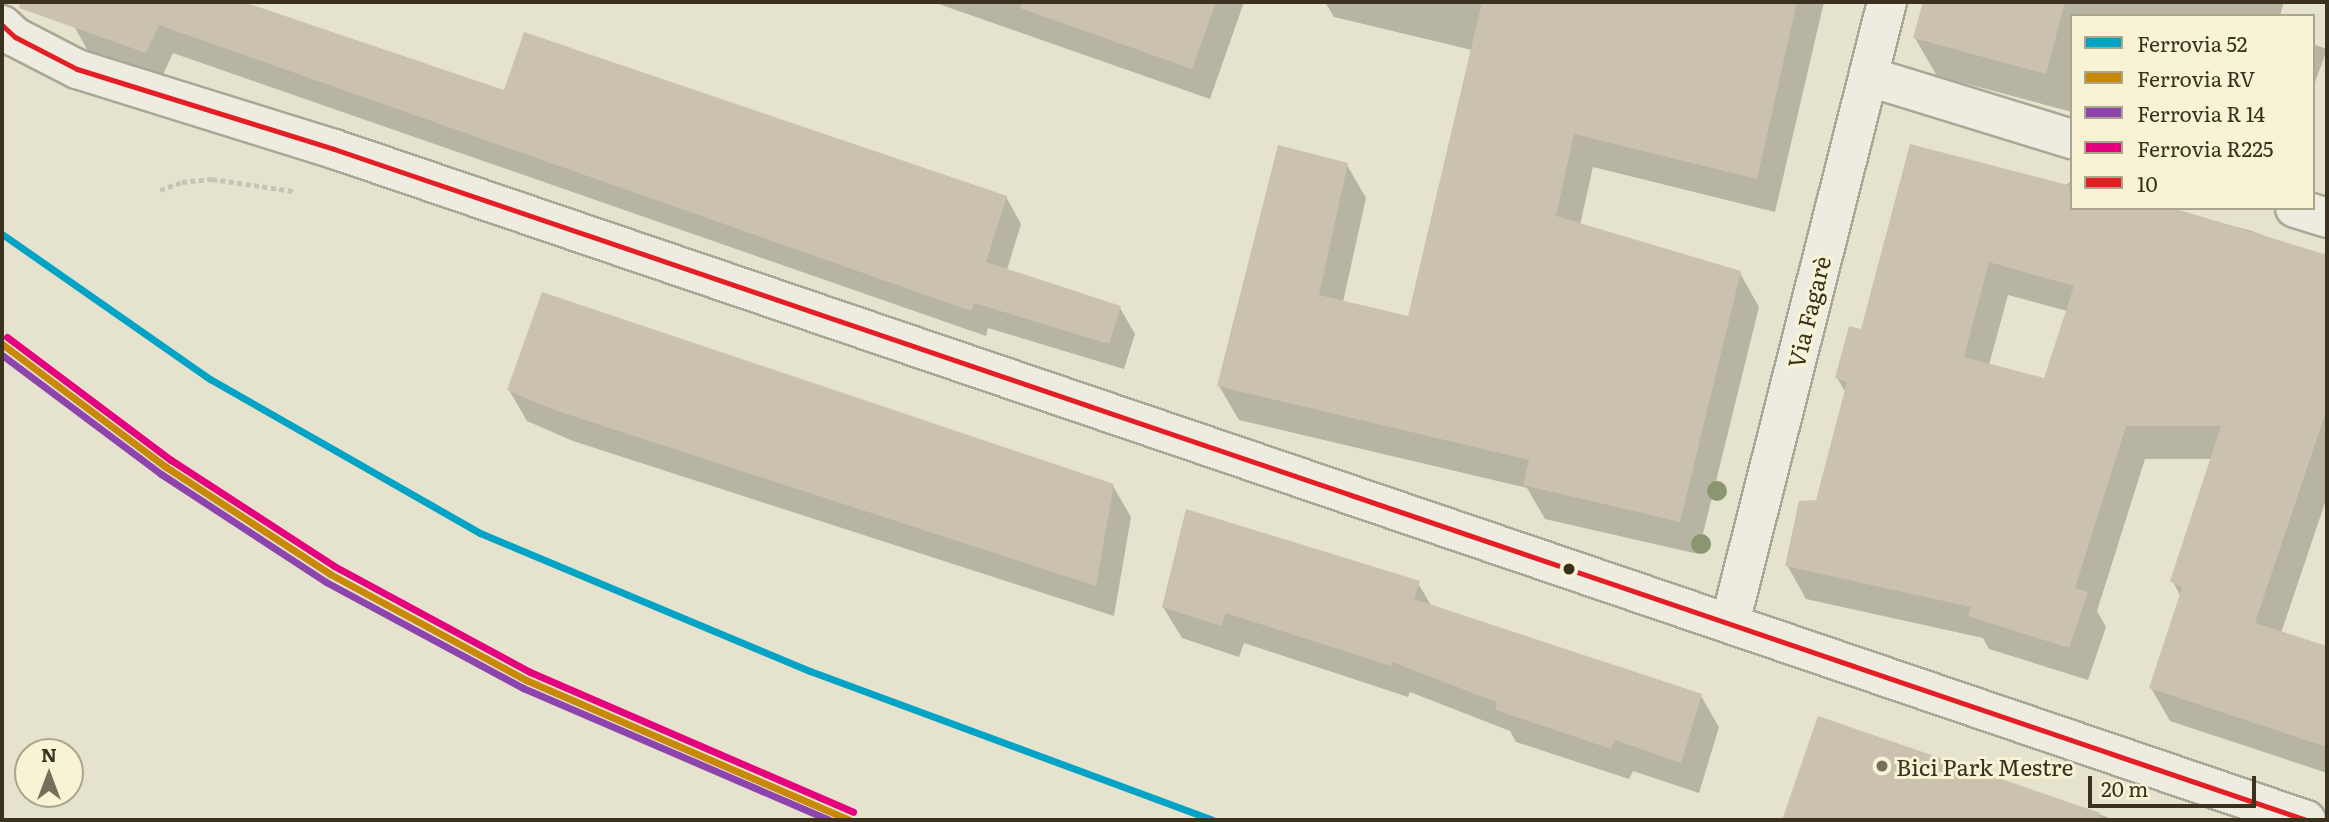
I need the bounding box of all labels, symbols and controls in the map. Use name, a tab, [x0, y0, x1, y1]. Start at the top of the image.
legend	[2070, 14, 2315, 210]
text: Ferrovia 52	[2137, 27, 2247, 58]
text: Ferrovia RV	[2137, 62, 2255, 93]
text: Ferrovia R 14	[2137, 97, 2265, 128]
text: Ferrovia R225	[2137, 132, 2274, 163]
text: 10	[2137, 167, 2158, 198]
street label: Via Fagarè	[1781, 253, 1835, 371]
unlabelled marker	[1562, 562, 1576, 576]
north arrow	[14, 738, 84, 808]
text: N	[41, 740, 57, 768]
place label: Bici Park Mestre	[1896, 752, 2073, 780]
marker: Bici Park Mestre	[1874, 758, 1890, 774]
scale bar	[2091, 762, 2259, 806]
text: 20 m	[2101, 772, 2148, 803]

